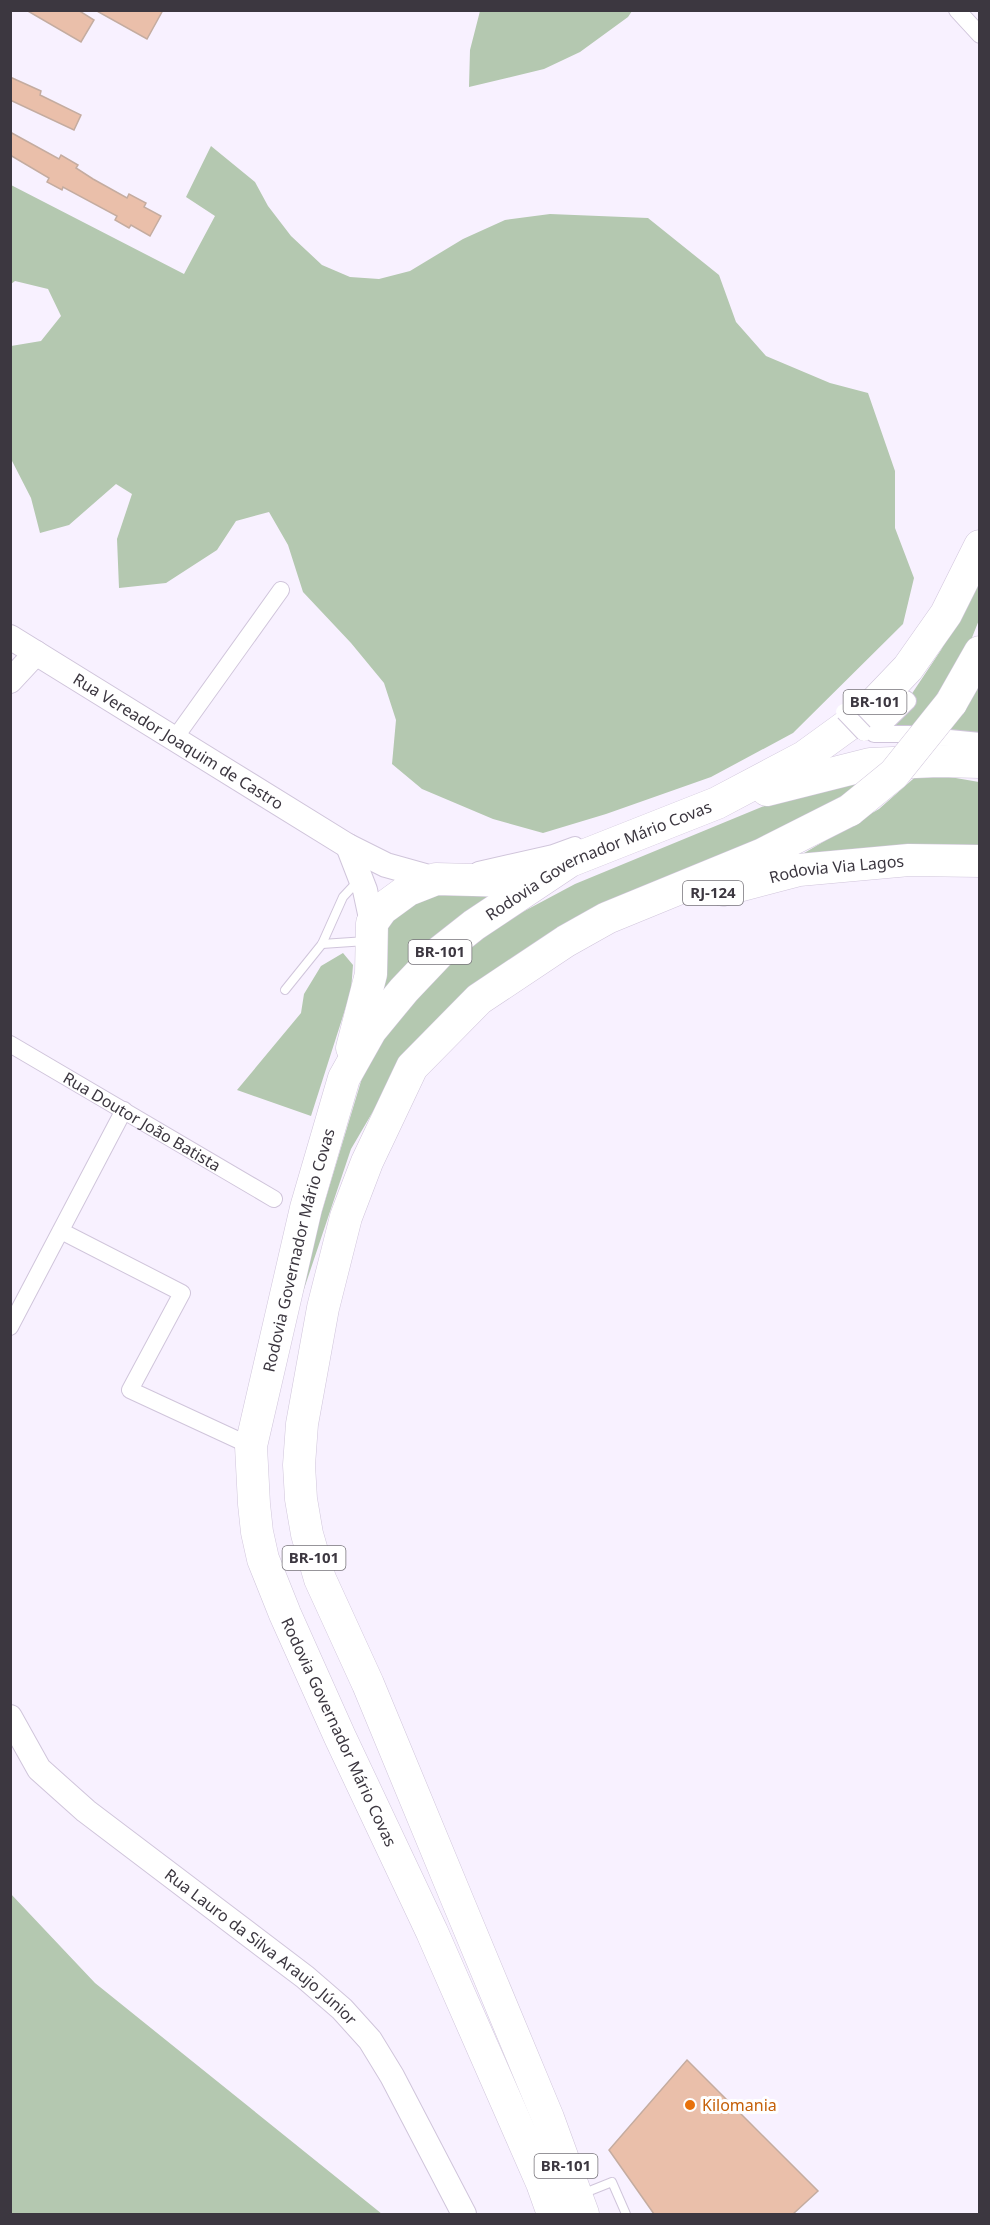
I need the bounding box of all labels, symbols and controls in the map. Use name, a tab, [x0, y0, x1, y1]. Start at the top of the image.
street label: Rua Vereador Joaquim de Castro	[69, 668, 288, 815]
road number: BR-101	[844, 690, 906, 714]
street label: Rodovia Governador Mário Covas	[481, 795, 715, 925]
street label: Rodovia Via Lagos	[767, 850, 905, 888]
road number: RJ-124	[683, 881, 743, 905]
road number: BR-101	[408, 940, 472, 964]
street label: Rua Doutor João Batista	[59, 1067, 225, 1176]
street label: Rodovia Governador Mário Covas	[257, 1126, 340, 1374]
road number: BR-101	[282, 1546, 346, 1570]
street label: Rodovia Governador Mário Covas	[276, 1614, 402, 1850]
street label: Rua Lauro da Silva Araujo Júnior	[160, 1864, 362, 2030]
place label: Kilomania	[702, 2094, 777, 2116]
marker: Kilomania	[683, 2098, 697, 2112]
road number: BR-101	[534, 2154, 598, 2178]

